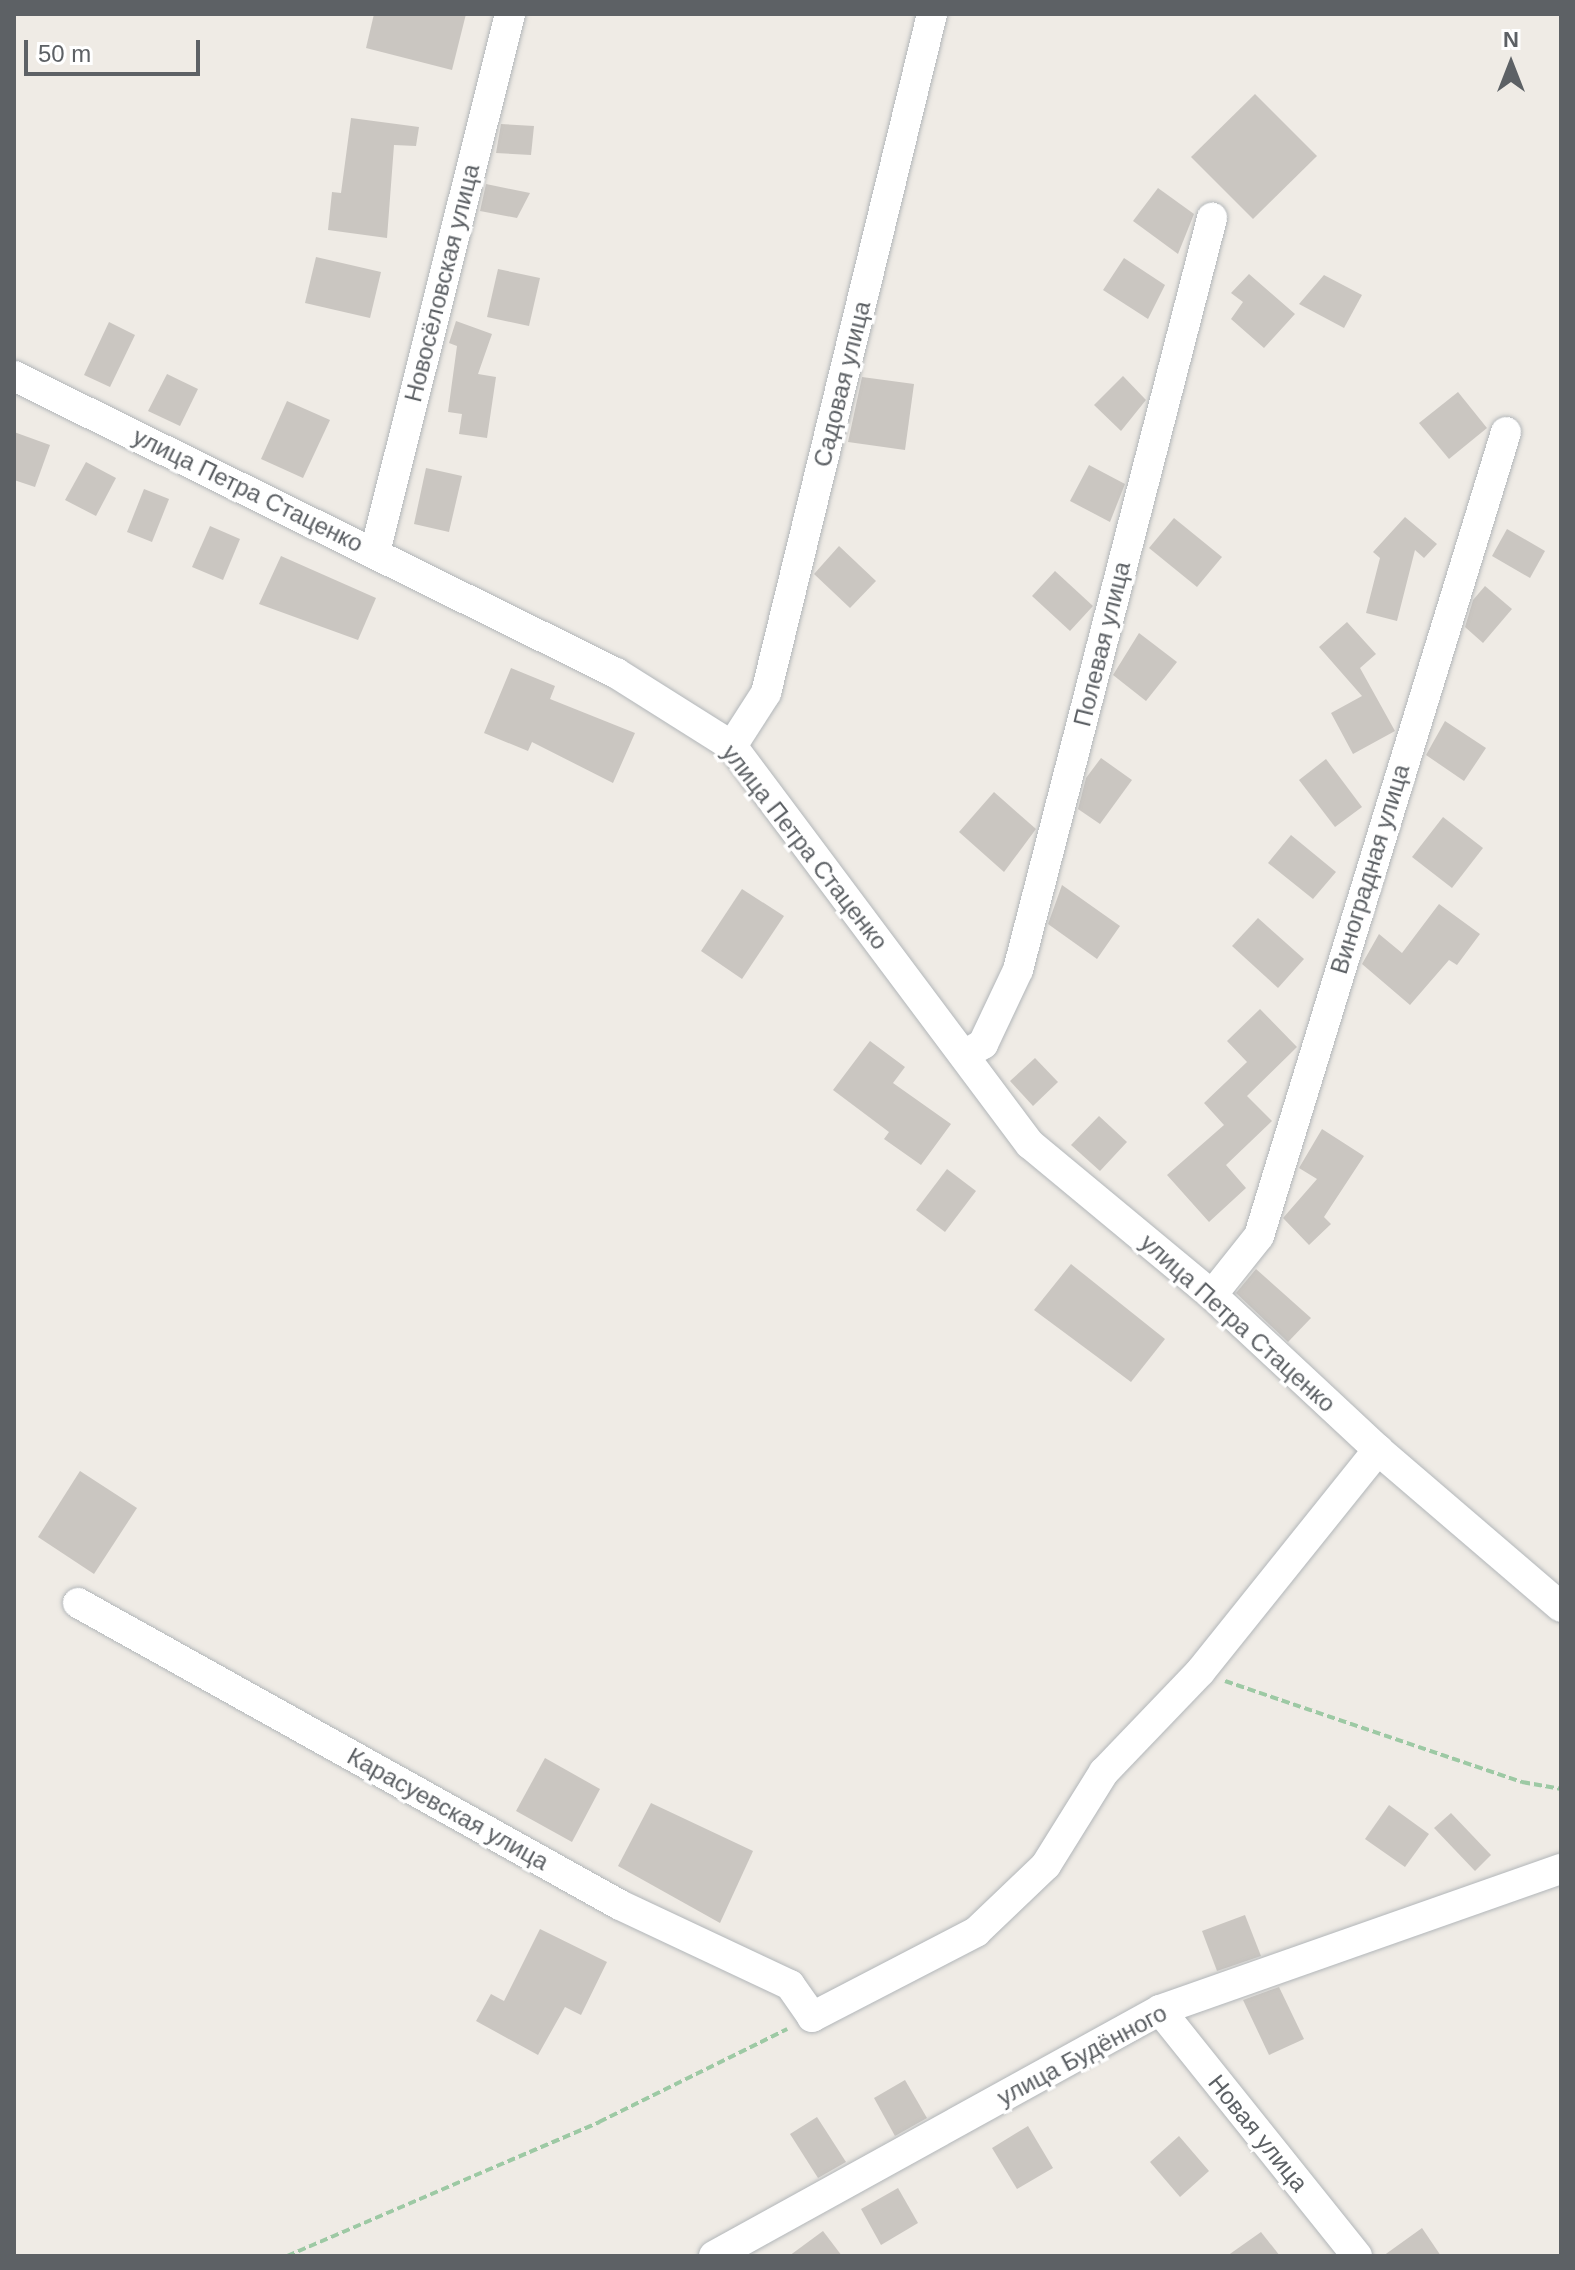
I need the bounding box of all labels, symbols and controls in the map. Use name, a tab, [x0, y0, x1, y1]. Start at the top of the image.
scale bar	[28, 24, 204, 74]
north arrow	[1471, 24, 1551, 104]
text: N	[1503, 27, 1519, 52]
text: 50 m	[38, 40, 91, 67]
street label: Новосёловская улица	[399, 161, 485, 405]
street label: Садовая улица	[807, 298, 877, 470]
street label: улица Петра Стаценко	[128, 422, 368, 558]
street label: Полевая улица	[1068, 559, 1136, 729]
street label: улица Петра Стаценко	[716, 739, 894, 955]
street label: Виноградная улица	[1324, 761, 1416, 977]
street label: улица Петра Стаценко	[1135, 1228, 1341, 1418]
street label: Карасуевская улица	[342, 1742, 554, 1876]
street label: улица Будённого	[992, 1998, 1172, 2112]
street label: Новая улица	[1202, 2069, 1314, 2197]

